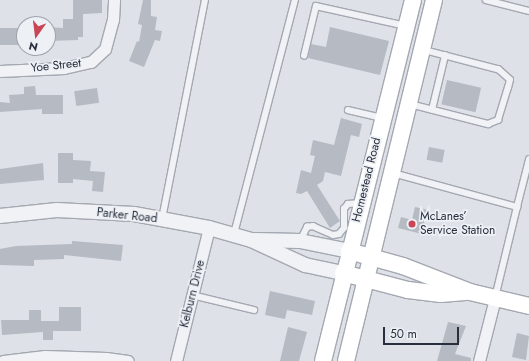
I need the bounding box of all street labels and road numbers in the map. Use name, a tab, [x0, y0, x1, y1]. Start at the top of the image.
street label: Yoe Street	[30, 56, 82, 76]
street label: Homestead Road	[350, 136, 384, 224]
street label: Parker Road	[96, 206, 158, 226]
street label: Kelburn Drive	[178, 259, 208, 329]

